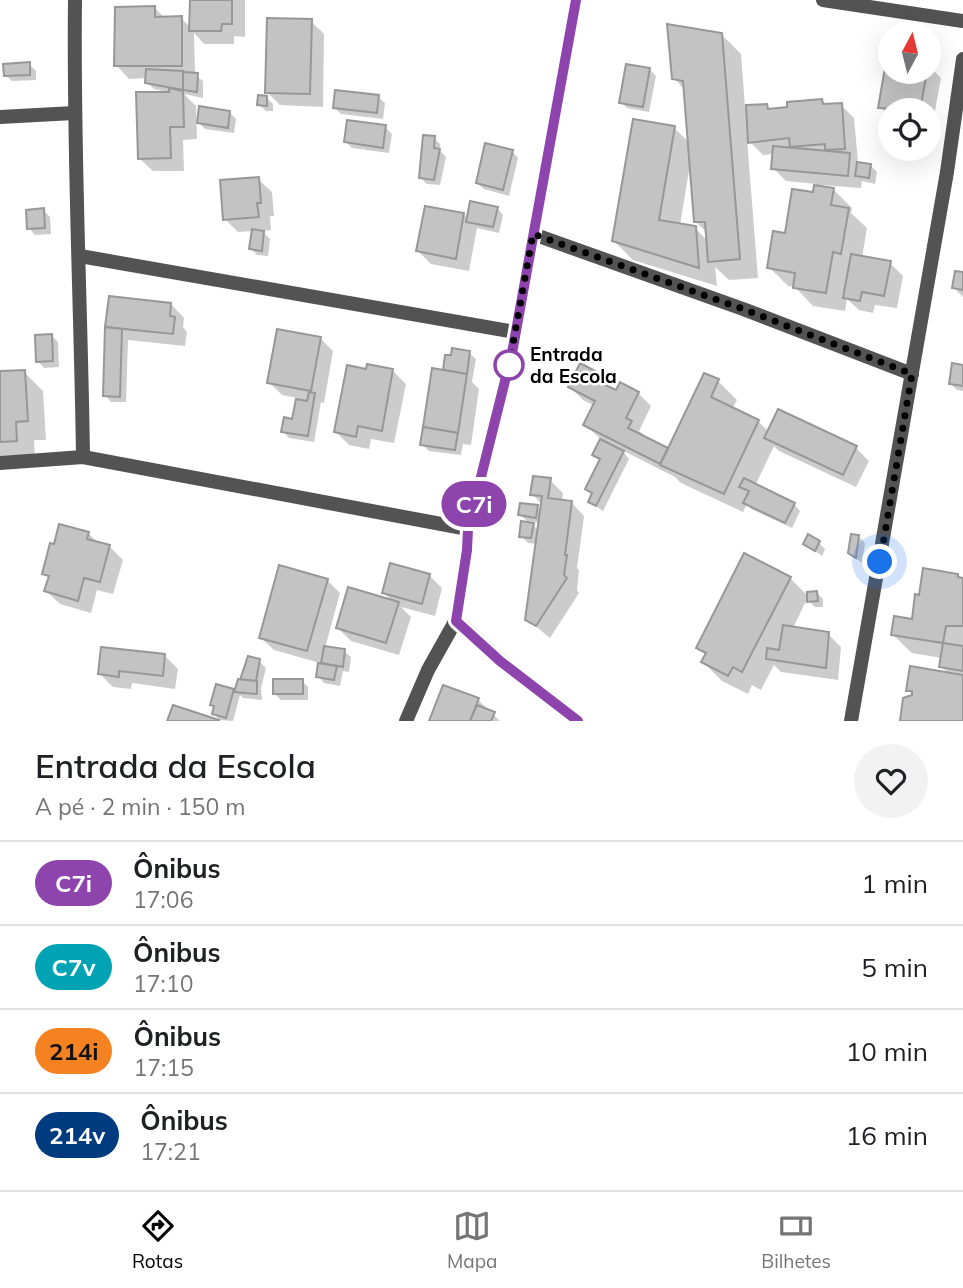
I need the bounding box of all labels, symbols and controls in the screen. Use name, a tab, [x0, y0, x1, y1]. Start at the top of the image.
north arrow	[878, 21, 942, 84]
map controls	[878, 21, 941, 161]
button: locate	[878, 98, 941, 161]
place label: Entrada da Escola	[530, 342, 617, 388]
marker: Entrada da Escola	[494, 350, 524, 380]
line badge: C7i	[434, 481, 514, 527]
text: C7i	[455, 489, 493, 519]
your location	[862, 544, 897, 579]
button: heart	[854, 744, 928, 818]
text: Entrada da Escola	[35, 745, 316, 786]
text: A pé · 2 min · 150 m	[35, 792, 245, 821]
text: Ônibus	[133, 852, 221, 885]
text: 1 min	[861, 867, 928, 900]
text: C7i	[55, 868, 92, 898]
text: 17:06	[133, 885, 193, 914]
text: Ônibus	[133, 936, 221, 969]
text: 5 min	[861, 951, 928, 984]
text: C7v	[52, 952, 95, 982]
text: 17:10	[133, 969, 193, 998]
text: Ônibus	[133, 1020, 221, 1053]
text: 10 min	[846, 1035, 928, 1068]
text: 214i	[49, 1036, 98, 1066]
text: 17:15	[133, 1053, 194, 1082]
text: Ônibus	[140, 1104, 228, 1137]
text: 16 min	[846, 1119, 928, 1152]
text: 214v	[49, 1120, 105, 1150]
text: 17:21	[140, 1137, 201, 1166]
tab: Rotas	[132, 1207, 183, 1273]
tab: Mapa	[447, 1207, 497, 1273]
tab: Bilhetes	[761, 1207, 831, 1273]

